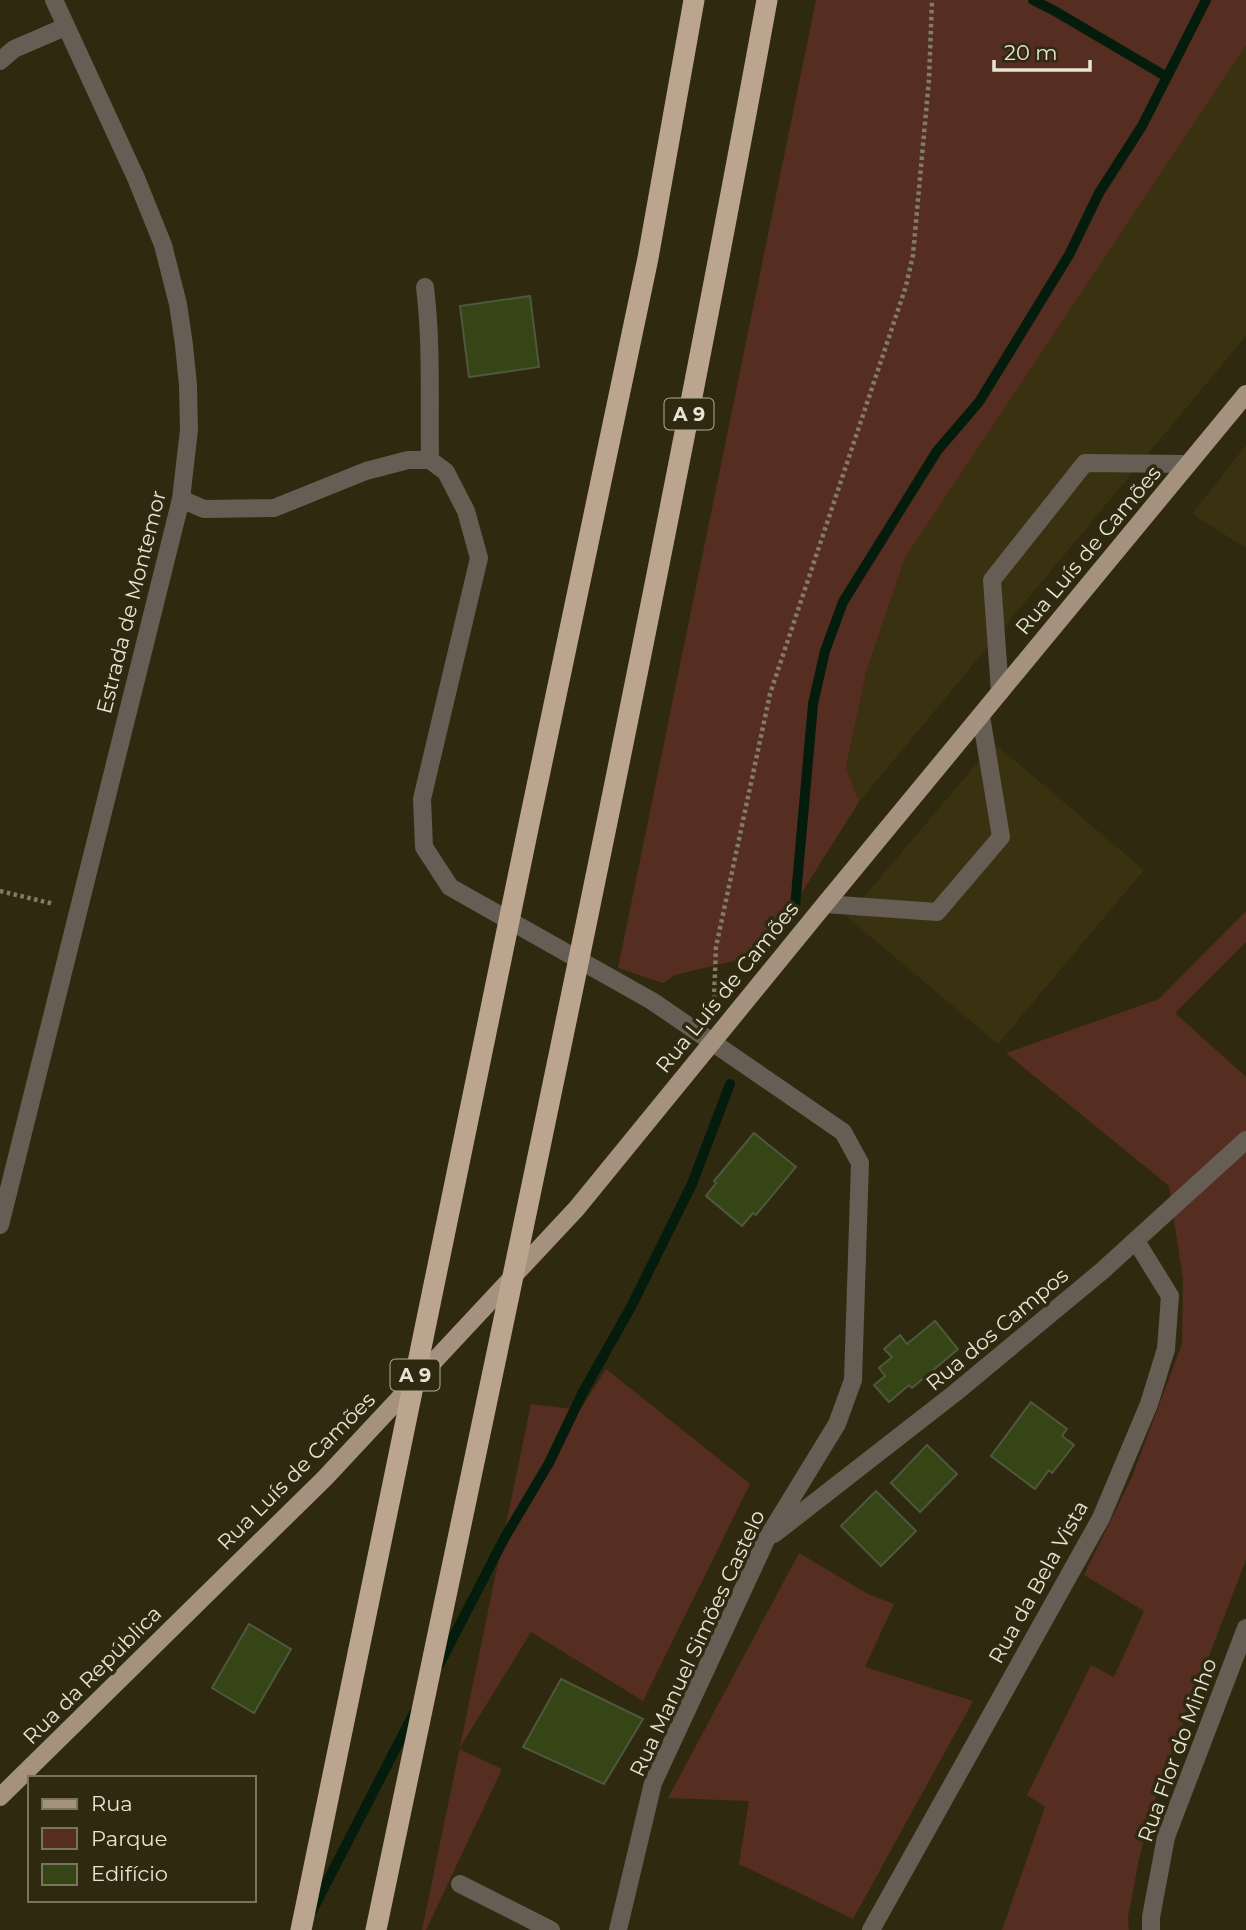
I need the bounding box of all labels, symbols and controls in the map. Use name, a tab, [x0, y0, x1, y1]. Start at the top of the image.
scale bar	[994, 28, 1090, 72]
text: 20 m	[1004, 40, 1058, 65]
road number: A 9	[664, 398, 714, 430]
street label: Rua Luís de Camões	[1010, 460, 1166, 640]
street label: Estrada de Montemor	[91, 488, 171, 716]
street label: Rua Luís de Camões	[650, 896, 804, 1078]
street label: Rua dos Campos	[921, 1262, 1073, 1396]
road number: A 9	[390, 1359, 440, 1390]
street label: Rua Luís de Camões	[212, 1387, 380, 1555]
street label: Rua da Bela Vista	[983, 1496, 1093, 1668]
street label: Rua Manuel Simões Castelo	[624, 1506, 770, 1780]
street label: Rua da República	[18, 1601, 166, 1749]
street label: Rua Flor do Minho	[1132, 1655, 1222, 1845]
legend	[28, 1776, 256, 1902]
text: Rua	[91, 1791, 133, 1816]
text: Parque	[91, 1826, 167, 1851]
text: Edifício	[91, 1861, 168, 1886]

